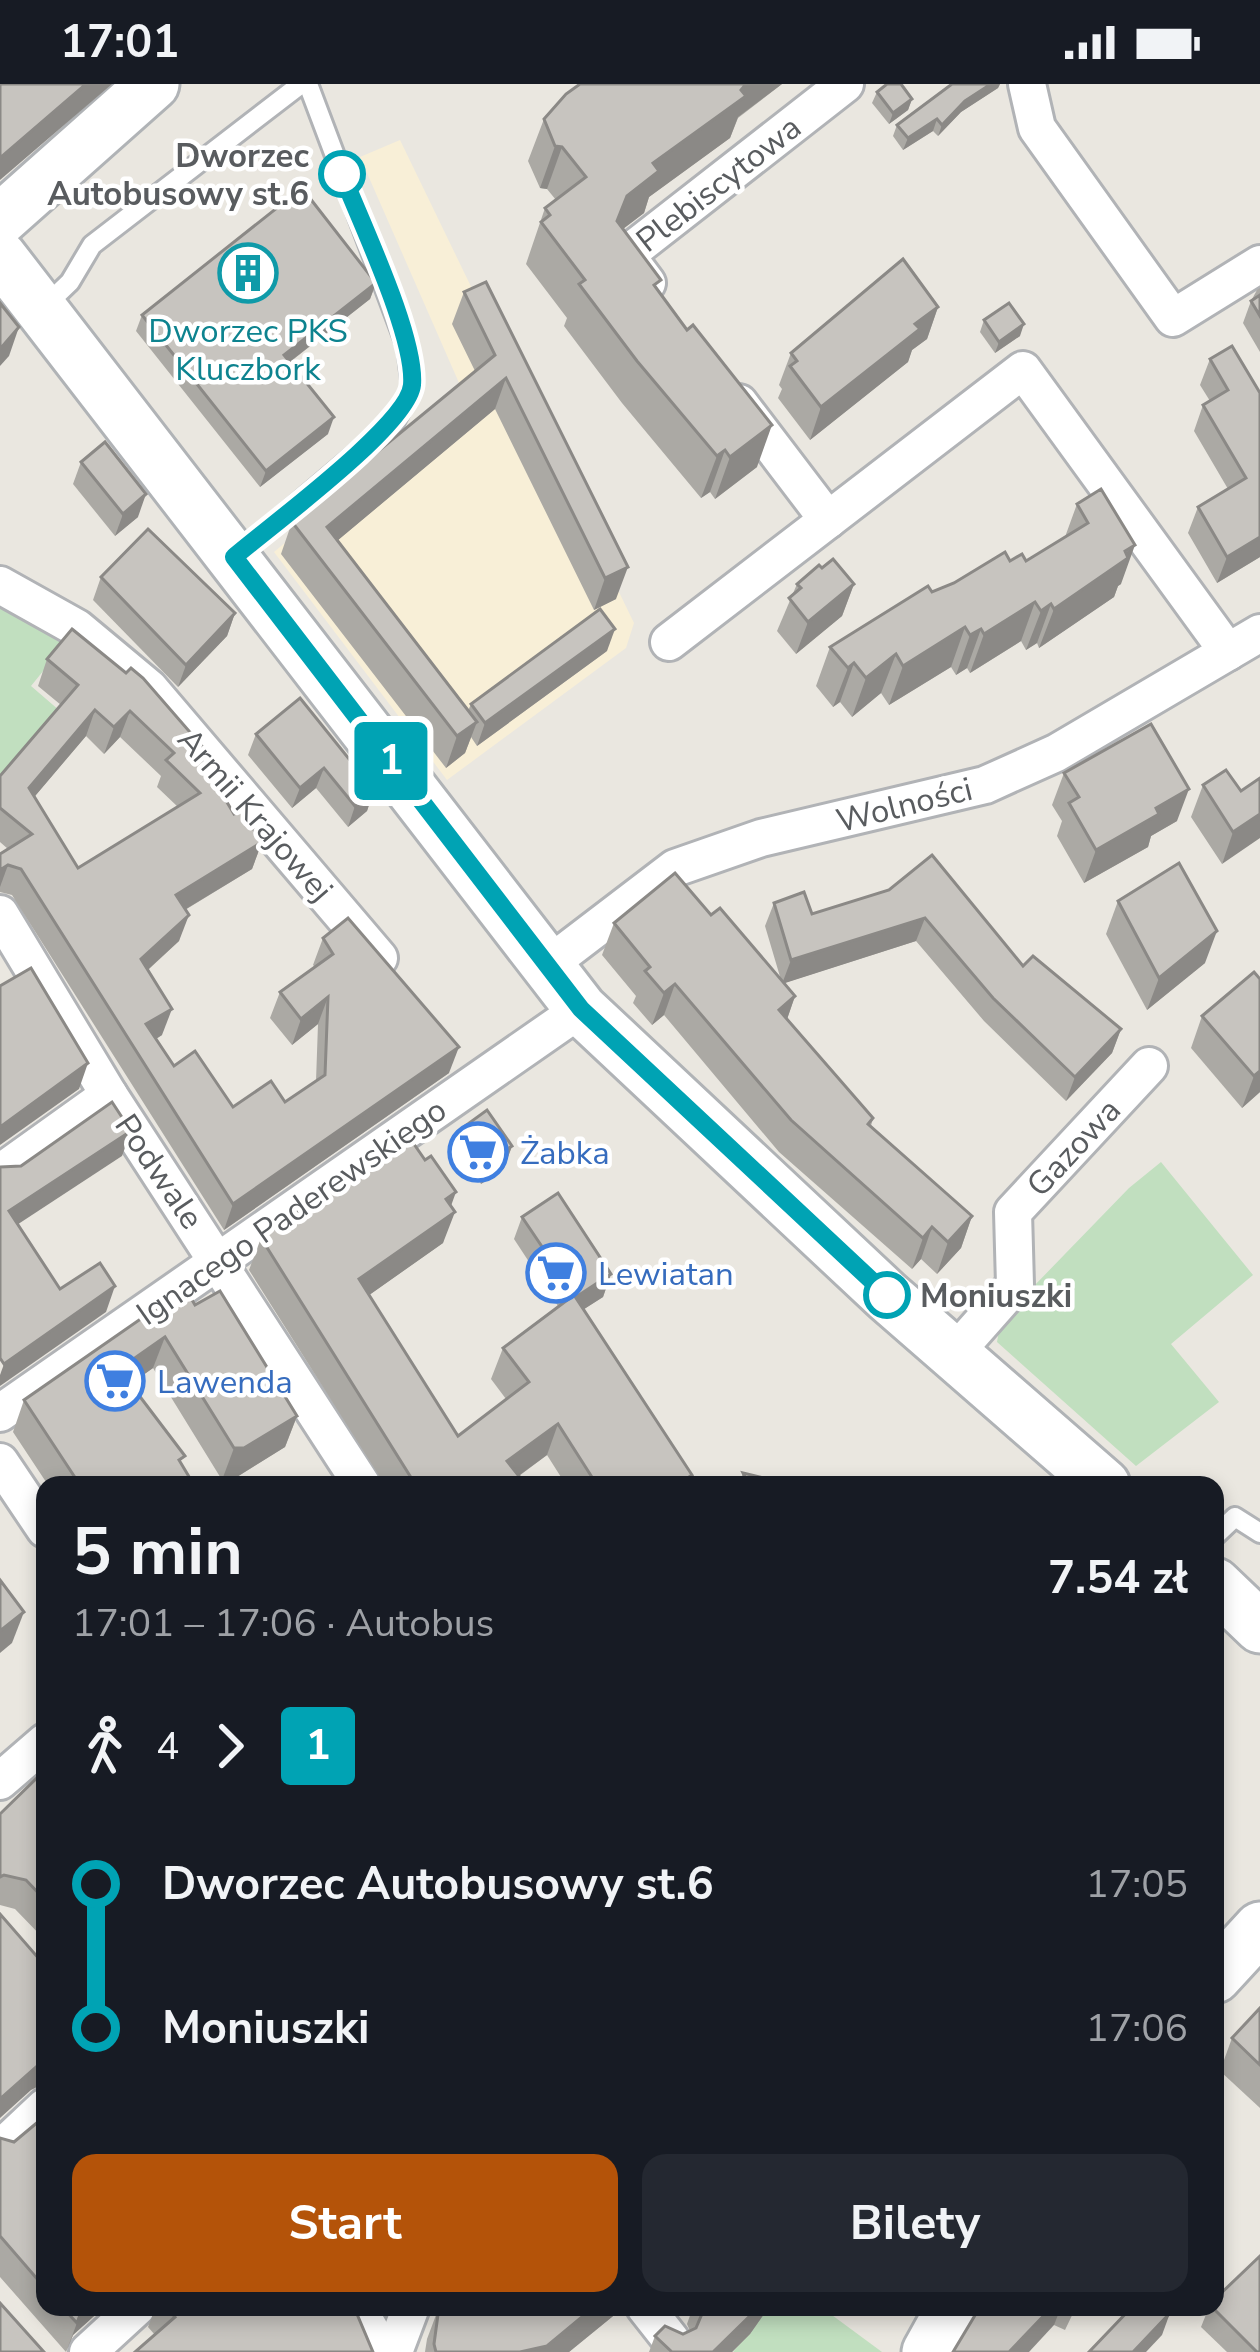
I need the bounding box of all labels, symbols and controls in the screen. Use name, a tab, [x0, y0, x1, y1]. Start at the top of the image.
text: 17:01	[60, 12, 179, 73]
street label: Plebiscytowa	[627, 106, 811, 263]
place label: Dworzec Autobusowy st.6	[47, 134, 309, 217]
marker: Dworzec Autobusowy st.6	[320, 152, 364, 196]
building icon: Dworzec PKS Kluczbork	[217, 242, 279, 304]
place label: Dworzec PKS Kluczbork	[148, 309, 348, 392]
street label: Armii Krajowej	[167, 719, 343, 911]
line badge: 1	[352, 722, 430, 800]
text: 1	[378, 732, 404, 789]
street label: Wolności	[832, 767, 977, 844]
street label: Ignacego Paderewskiego	[128, 1088, 456, 1336]
street label: Gazowa	[1017, 1089, 1131, 1207]
street label: Podwale	[104, 1105, 214, 1238]
supermarket icon: Żabka	[447, 1121, 509, 1183]
place label: Żabka	[520, 1131, 610, 1176]
supermarket icon: Lewiatan	[525, 1242, 587, 1304]
place label: Lewiatan	[598, 1252, 734, 1297]
marker: Moniuszki	[865, 1273, 909, 1317]
place label: Moniuszki	[920, 1274, 1072, 1319]
supermarket icon: Lawenda	[84, 1350, 146, 1412]
place label: Lawenda	[157, 1360, 293, 1405]
text: 5 min	[72, 1507, 243, 1597]
text: 7.54 zł	[1048, 1548, 1188, 1609]
text: 17:01 – 17:06 · Autobus	[72, 1597, 494, 1650]
icon: walk	[72, 1713, 138, 1779]
icon: forward	[197, 1713, 263, 1779]
text: 1	[305, 1717, 331, 1774]
text: 4	[156, 1720, 179, 1773]
text: Dworzec Autobusowy st.6	[162, 1854, 714, 1915]
text: 17:05	[1086, 1858, 1188, 1911]
text: Moniuszki	[162, 1998, 370, 2059]
text: 17:06	[1086, 2002, 1188, 2055]
button: Start	[72, 2154, 618, 2292]
button: Bilety	[642, 2154, 1188, 2292]

